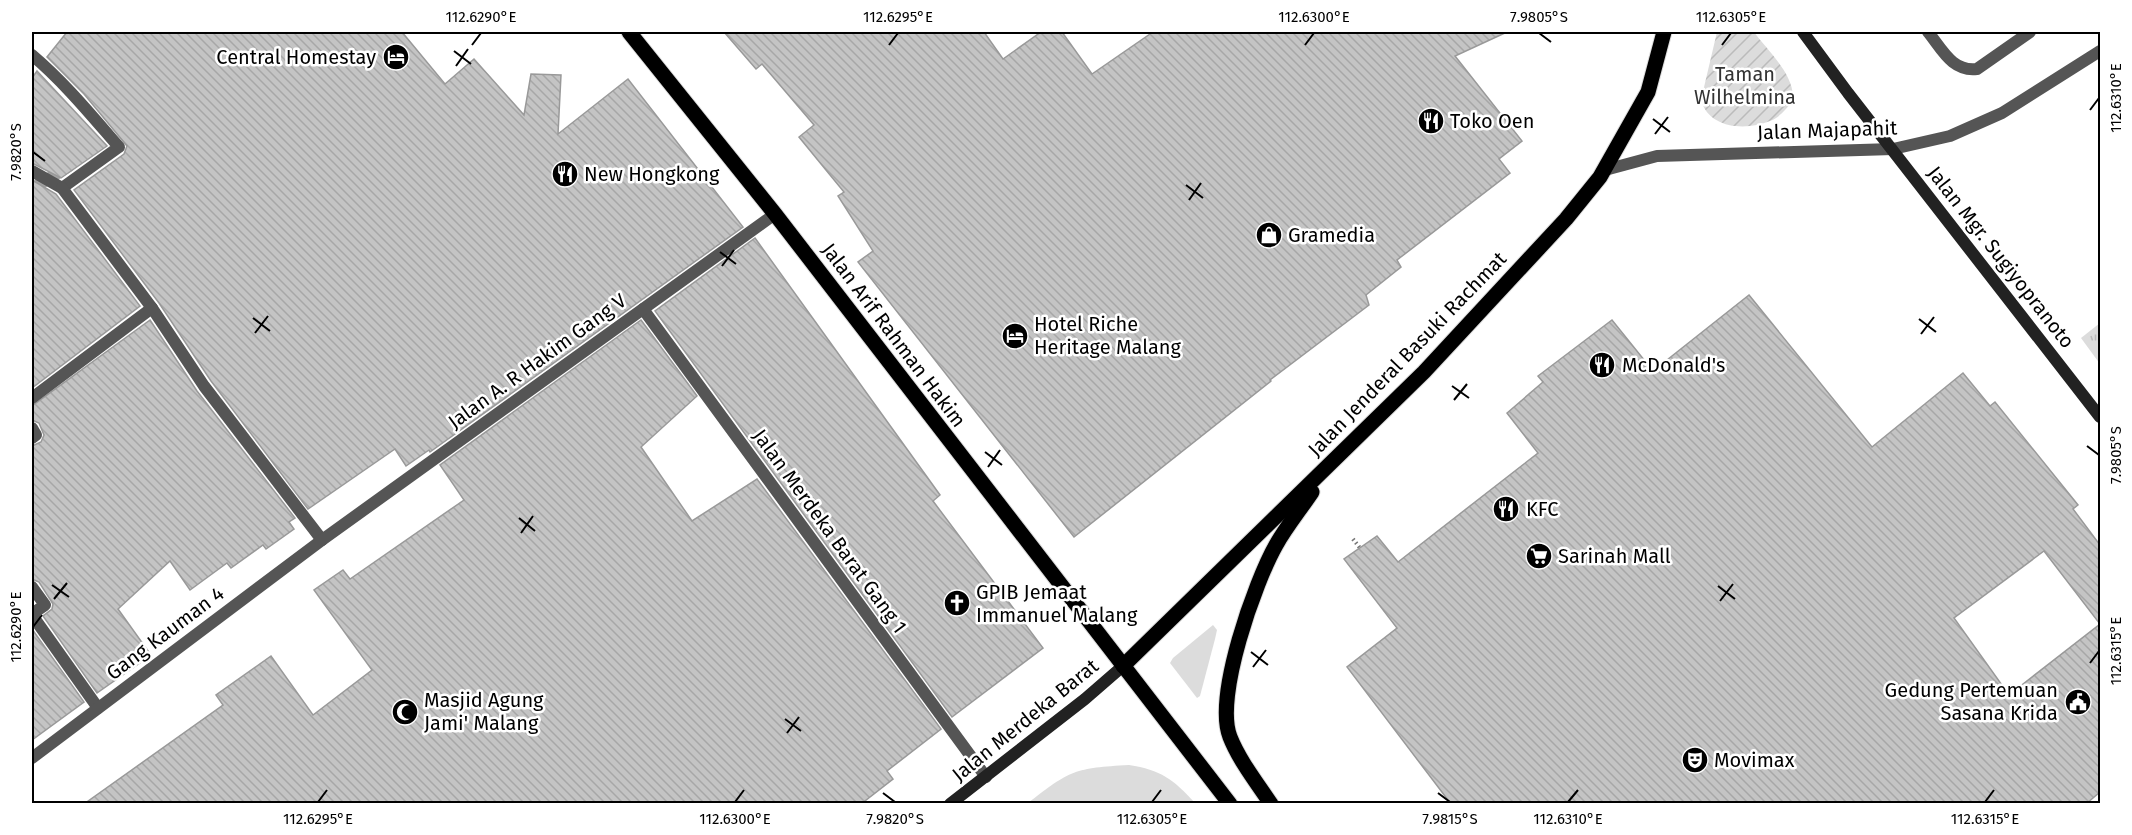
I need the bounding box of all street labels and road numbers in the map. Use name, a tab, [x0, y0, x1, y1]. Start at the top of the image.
street label: Jalan Majapahit	[1756, 116, 1898, 144]
street label: Jalan Mgr. Sugiyopranoto	[1922, 161, 2080, 353]
street label: Jalan Arif Rahman Hakim	[817, 238, 971, 432]
street label: Jalan Jenderal Basuki Rachmat	[1303, 246, 1512, 461]
street label: Jalan A. R Hakim Gang V	[443, 288, 631, 434]
street label: Jalan Merdeka Barat Gang 1	[748, 424, 912, 638]
street label: Gang Kauman 4	[102, 581, 229, 685]
street label: Jalan Merdeka Barat	[947, 653, 1104, 786]

